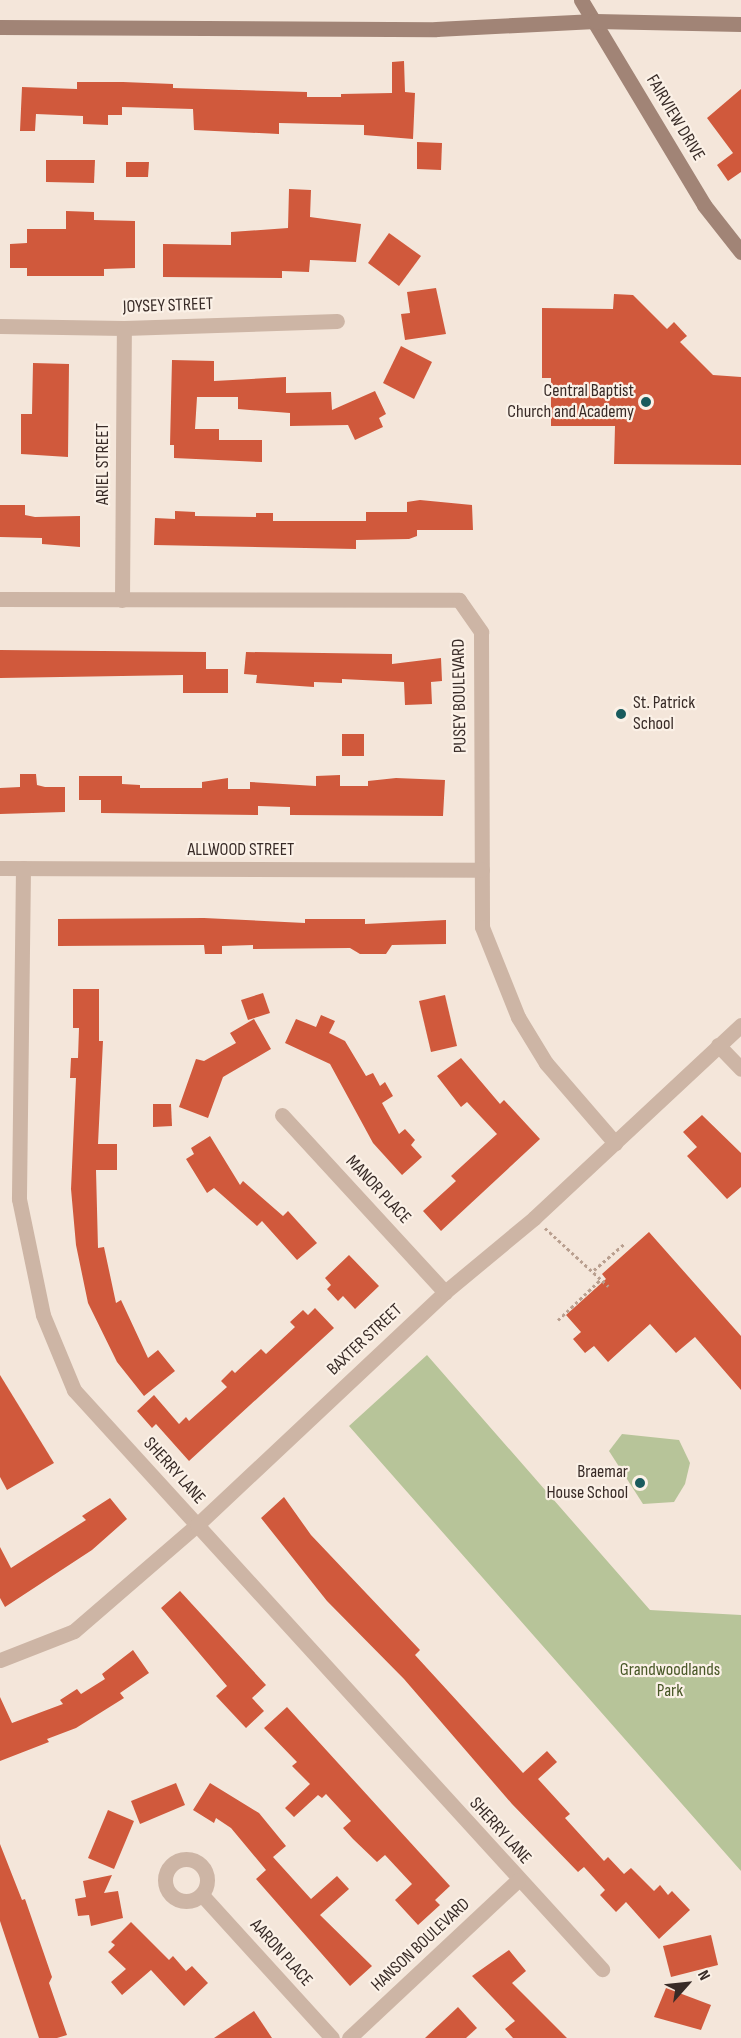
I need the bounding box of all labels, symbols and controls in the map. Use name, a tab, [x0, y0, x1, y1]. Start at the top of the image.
street label: FAIRVIEW DRIVE	[641, 71, 709, 165]
street label: JOYSEY STREET	[122, 294, 214, 318]
place label: Central Baptist Church and Academy	[507, 381, 634, 424]
marker: Central Baptist Church and Academy	[639, 395, 653, 409]
street label: ARIEL STREET	[92, 423, 114, 505]
street label: PUSEY BOULEVARD	[448, 639, 472, 753]
place label: St. Patrick School	[633, 693, 695, 736]
marker: St. Patrick School	[614, 707, 628, 721]
street label: ALLWOOD STREET	[188, 839, 294, 861]
street label: MANOR PLACE	[341, 1151, 415, 1229]
street label: BAXTER STREET	[323, 1300, 407, 1380]
street label: SHERRY LANE	[138, 1433, 210, 1509]
place label: Braemar House School	[546, 1462, 628, 1504]
marker: Braemar House School	[633, 1476, 647, 1490]
park label: Grandwoodlands Park	[620, 1660, 720, 1702]
street label: SHERRY LANE	[464, 1793, 536, 1869]
street label: HANSON BOULEVARD	[367, 1894, 475, 1996]
street label: AARON PLACE	[245, 1915, 317, 1991]
north arrow	[657, 1954, 717, 2014]
text: N	[693, 1967, 714, 1984]

